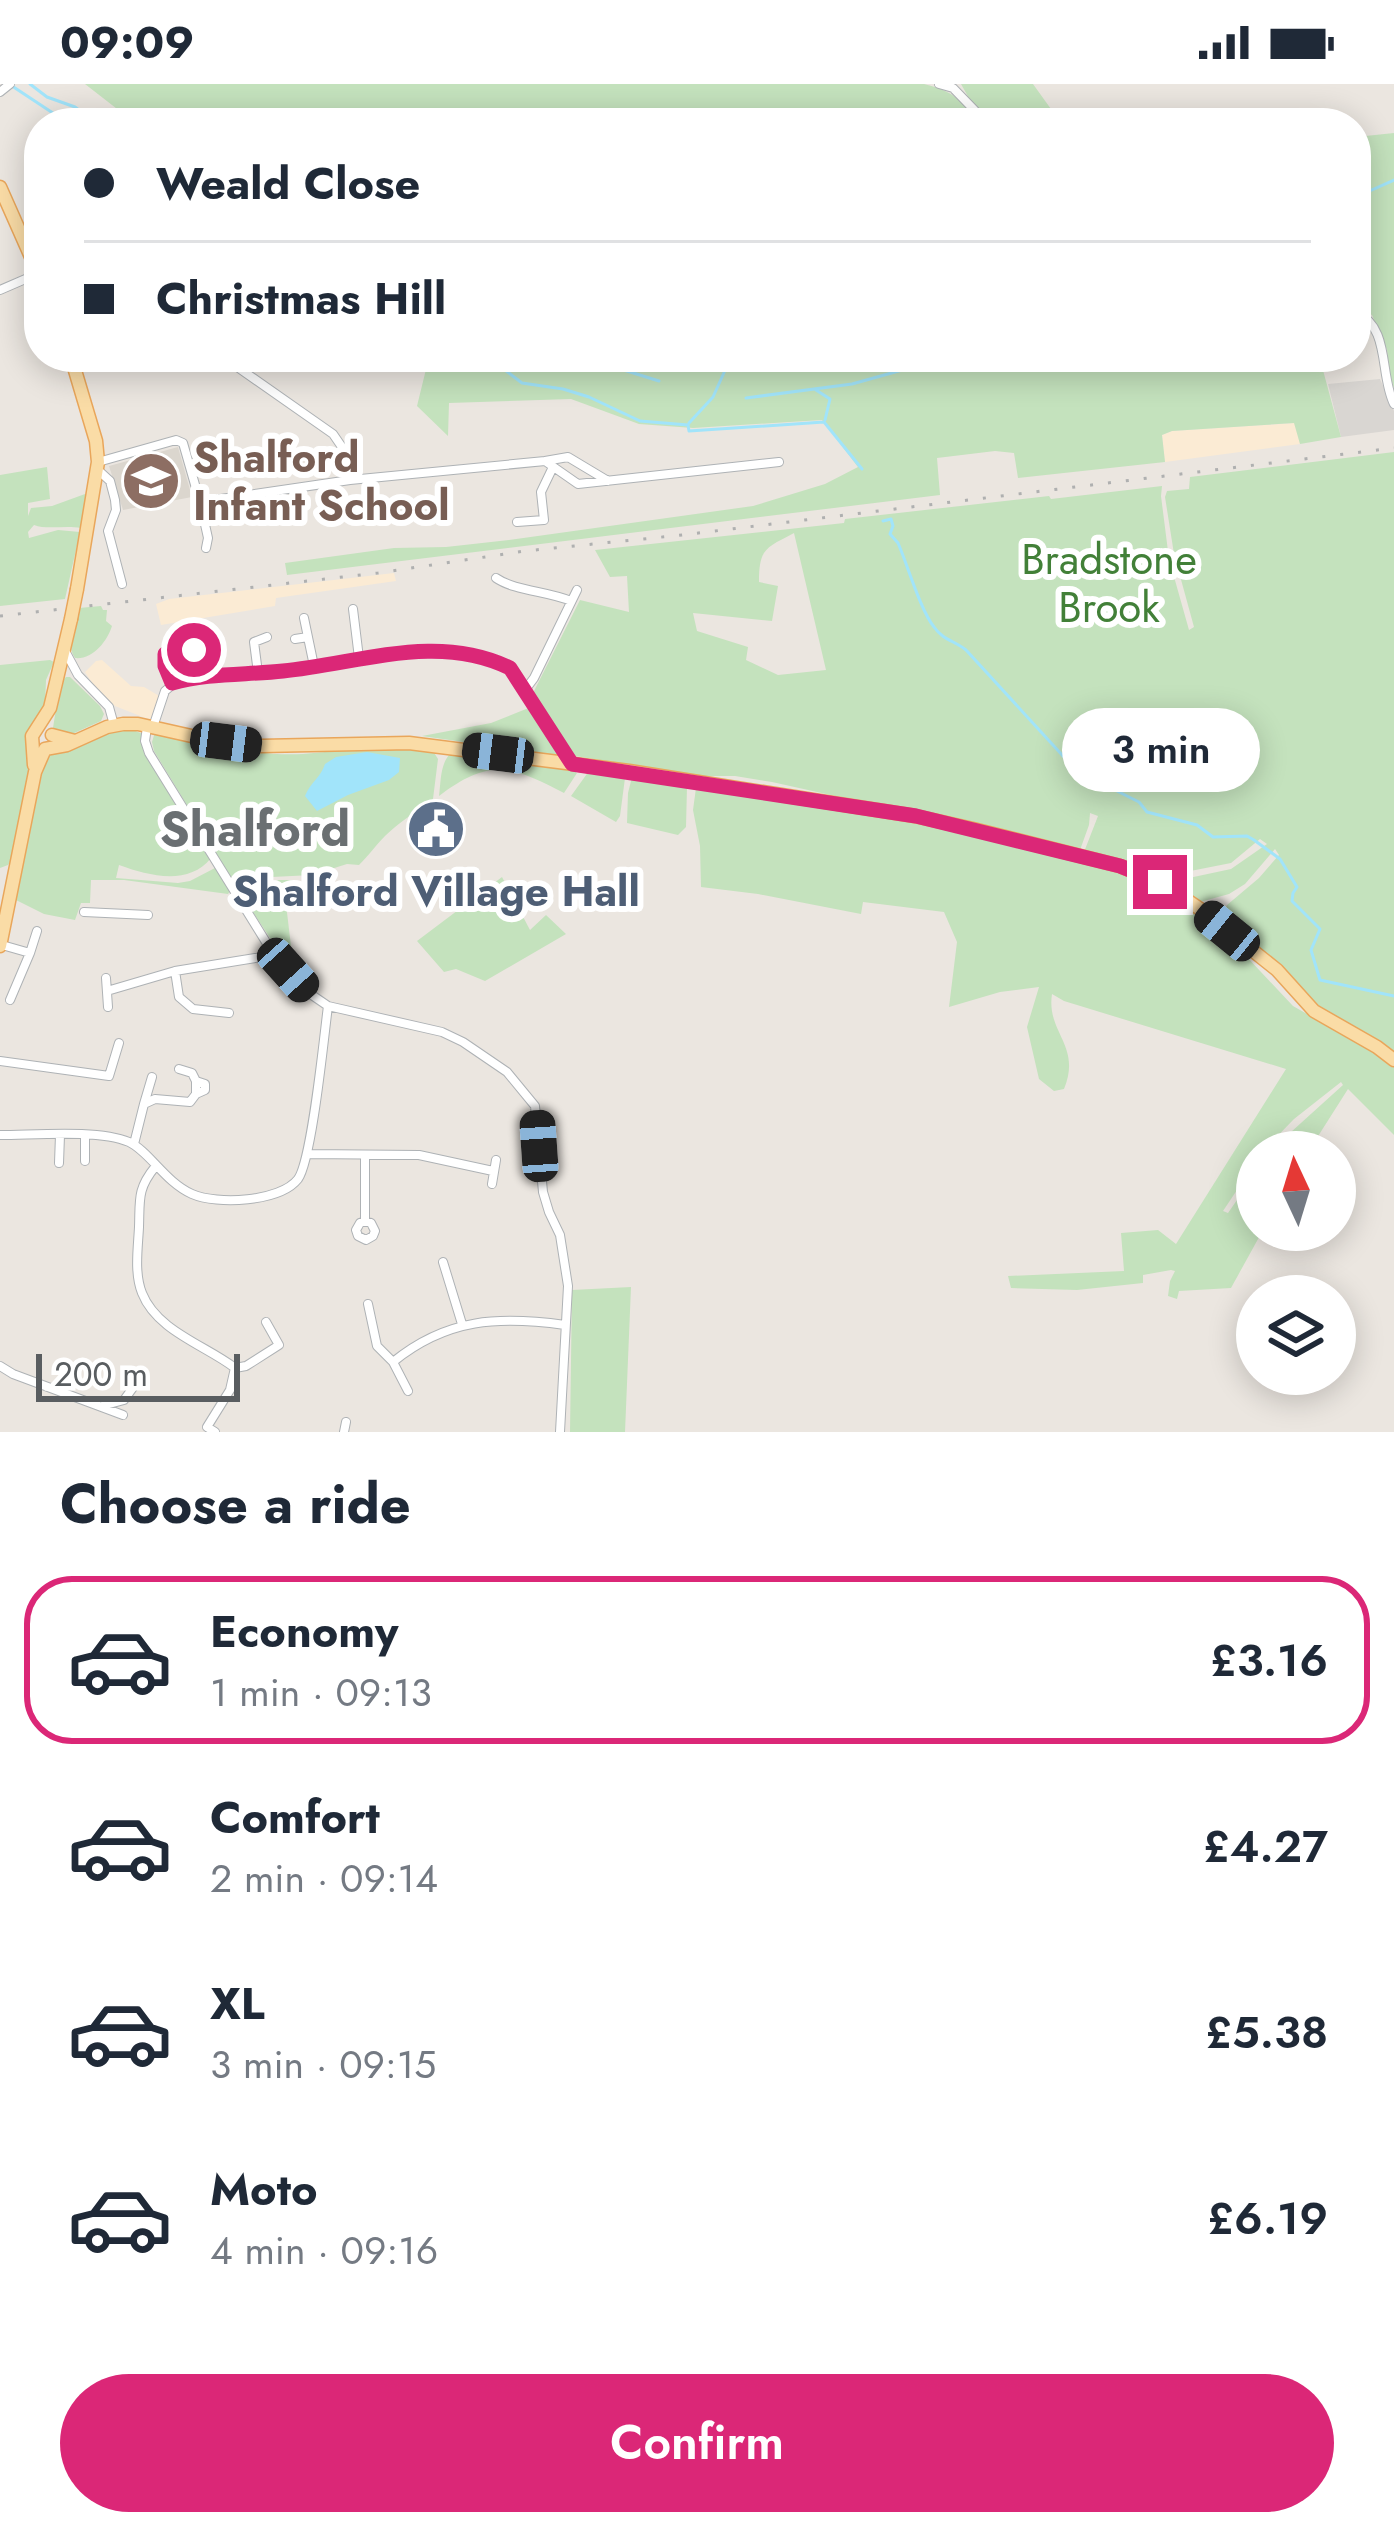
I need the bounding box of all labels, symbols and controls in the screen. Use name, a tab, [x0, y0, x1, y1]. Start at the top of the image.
text: 09:09	[60, 10, 194, 75]
text: Weald Close	[156, 151, 420, 216]
text: Christmas Hill	[156, 266, 446, 331]
place label: Shalford Infant School	[193, 427, 450, 536]
school or university icon: Shalford Infant School	[120, 450, 182, 512]
park label: Bradstone Brook	[1021, 529, 1197, 638]
route start	[167, 623, 221, 677]
callout: 3 min	[1061, 708, 1259, 792]
car	[188, 720, 264, 764]
text: 3 min	[1112, 721, 1210, 778]
car	[460, 731, 536, 775]
district label: Shalford	[160, 795, 350, 864]
public building icon: Shalford Village Hall	[405, 798, 467, 860]
route end	[1133, 855, 1187, 909]
place label: Shalford Village Hall	[232, 861, 640, 922]
car	[1188, 894, 1266, 968]
car	[251, 931, 325, 1009]
car	[519, 1109, 559, 1183]
north arrow	[1236, 1131, 1356, 1251]
map controls	[1236, 1131, 1356, 1395]
button: layers	[1236, 1275, 1356, 1395]
scale bar	[36, 1348, 240, 1401]
text: 200 m	[54, 1351, 148, 1398]
text: Choose a ride	[60, 1465, 411, 1543]
text: Economy	[210, 1599, 398, 1664]
icon: car	[66, 1606, 174, 1714]
text: £3.16	[1210, 1628, 1328, 1693]
text: 1 min · 09:13	[210, 1664, 432, 1721]
text: Comfort	[210, 1785, 380, 1850]
icon: car	[66, 1792, 174, 1900]
text: £4.27	[1203, 1814, 1328, 1879]
text: 2 min · 09:14	[210, 1850, 438, 1907]
text: XL	[210, 1971, 265, 2036]
icon: car	[66, 1978, 174, 2086]
text: £5.38	[1205, 2000, 1328, 2065]
text: 3 min · 09:15	[210, 2036, 436, 2093]
text: Moto	[210, 2157, 318, 2222]
icon: car	[66, 2164, 174, 2272]
text: £6.19	[1207, 2186, 1328, 2251]
text: 4 min · 09:16	[210, 2222, 438, 2279]
button: Confirm	[60, 2374, 1334, 2512]

